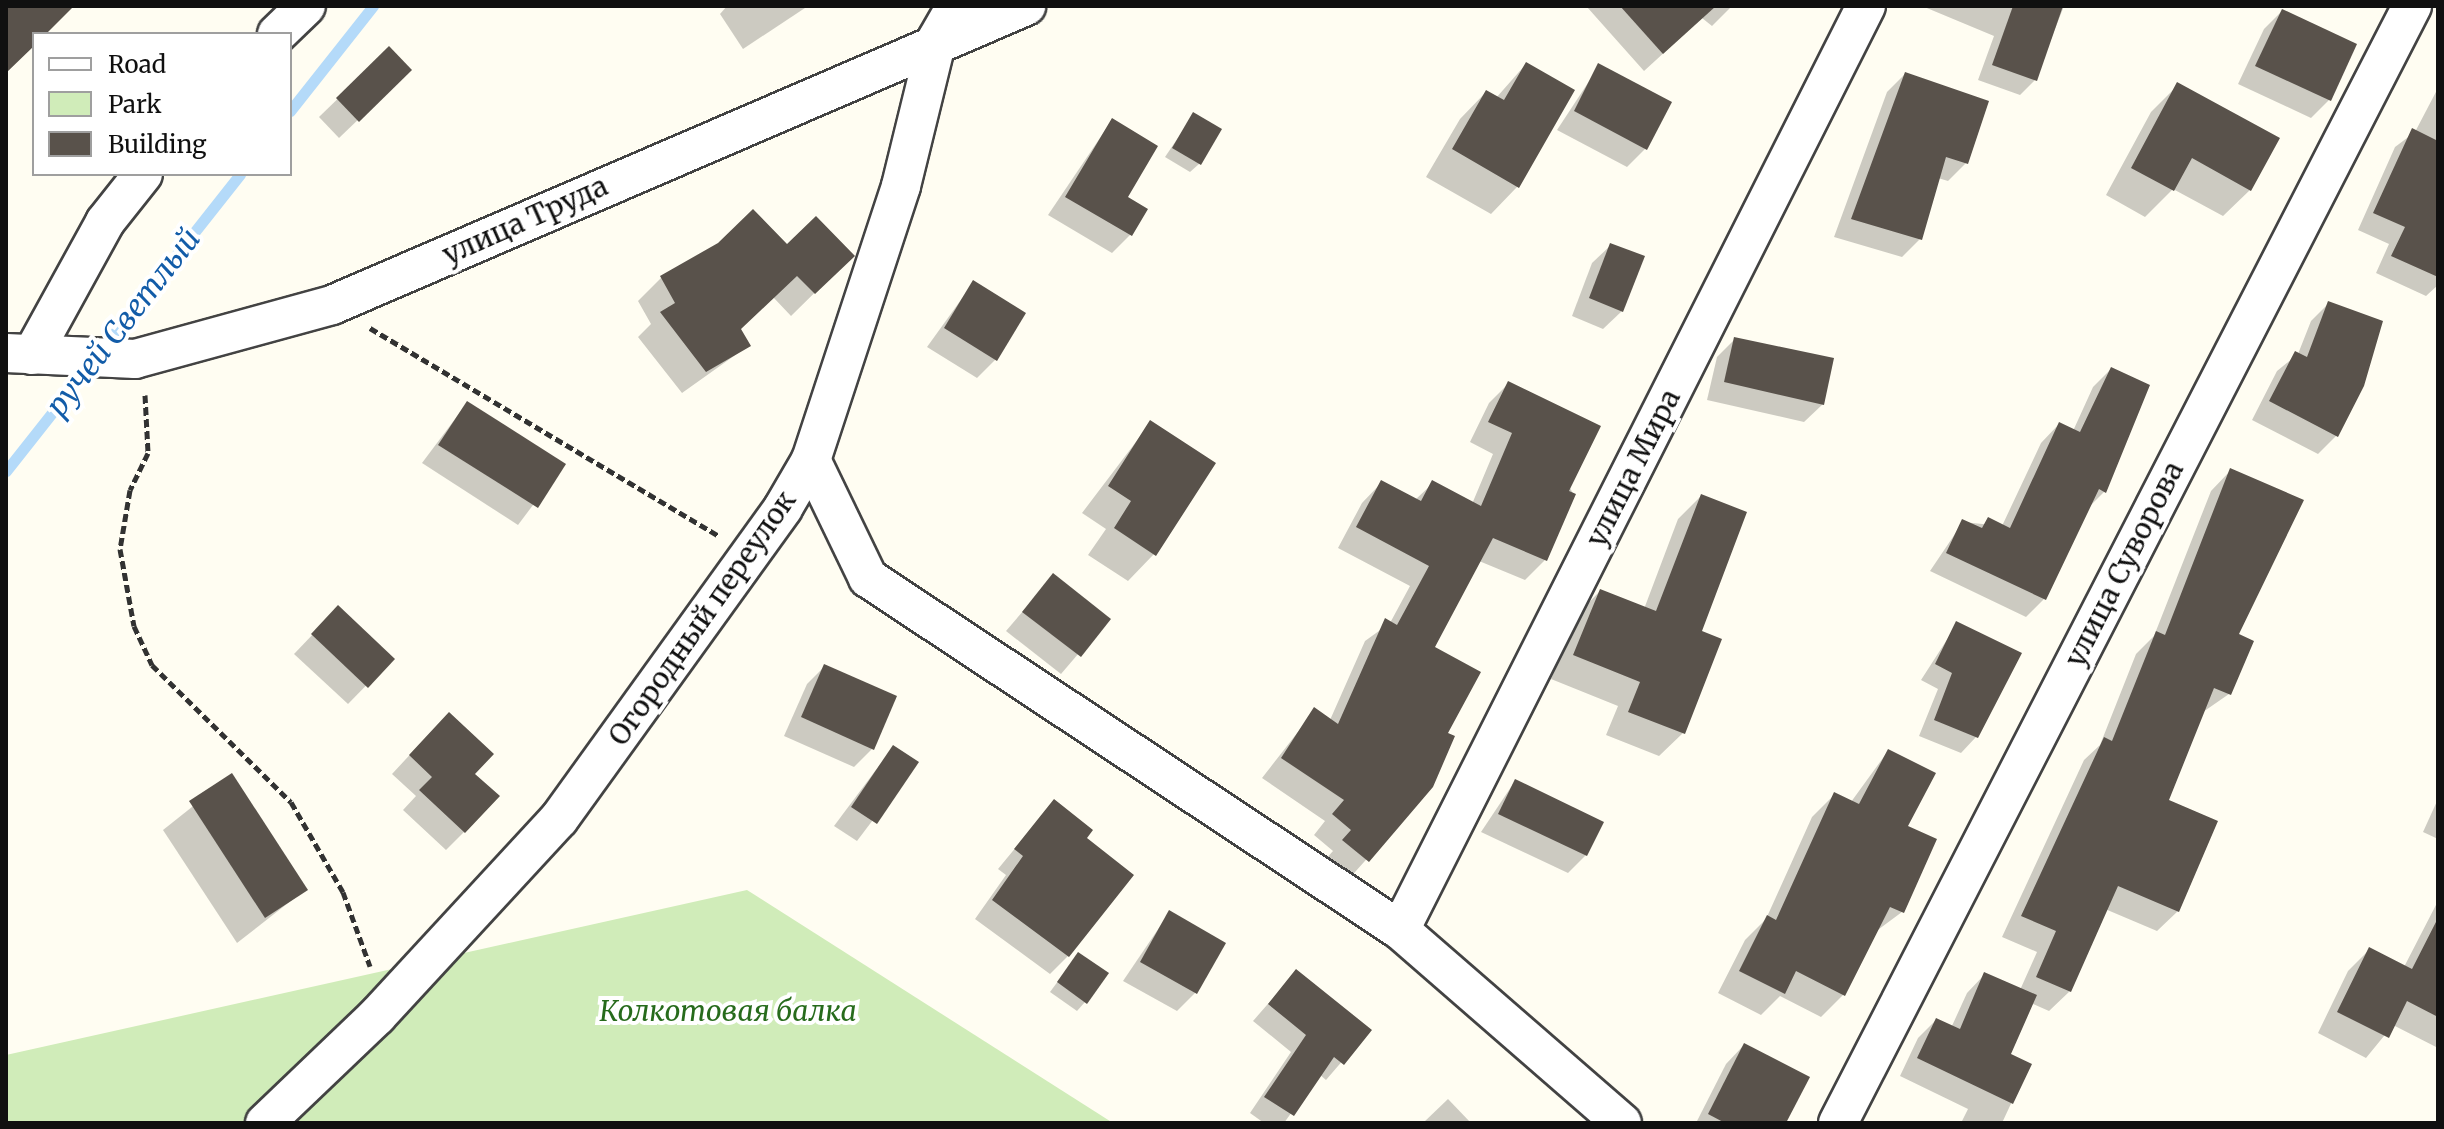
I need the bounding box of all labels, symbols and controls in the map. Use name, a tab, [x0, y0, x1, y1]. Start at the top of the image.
legend	[32, 32, 292, 176]
text: Road	[108, 49, 166, 80]
text: Park	[108, 89, 161, 120]
text: Building	[108, 129, 207, 160]
street label: улица Труда	[437, 169, 613, 271]
water label: ручей Светлый	[39, 221, 207, 423]
street label: улица Мира	[1579, 384, 1687, 552]
street label: улица Суворова	[2058, 456, 2190, 672]
street label: Огородный переулок	[601, 484, 803, 752]
park label: Колкотовая балка	[599, 994, 857, 1028]

